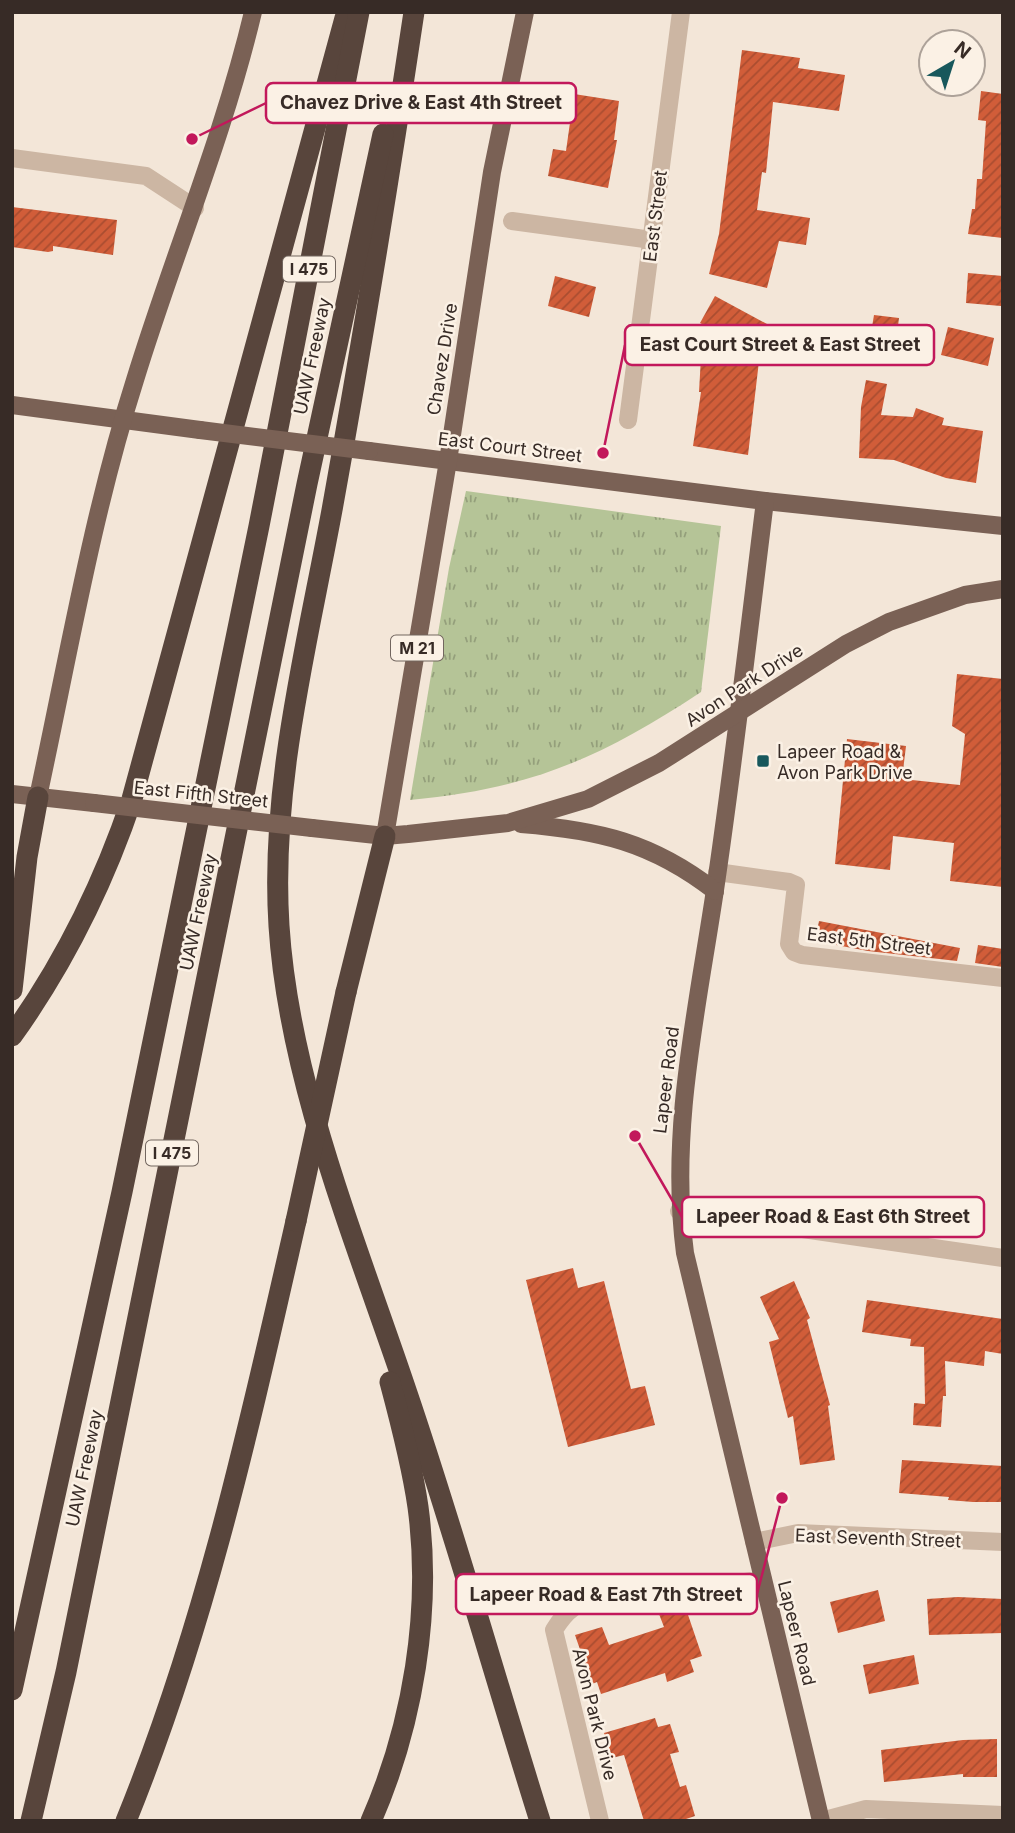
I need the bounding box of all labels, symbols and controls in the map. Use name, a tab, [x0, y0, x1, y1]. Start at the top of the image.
north arrow	[917, 28, 987, 98]
text: N	[950, 37, 975, 64]
callout: Chavez Drive & East 4th Street	[266, 83, 576, 123]
text: Chavez Drive & East 4th Street	[280, 91, 562, 114]
street label: East Street	[639, 169, 671, 263]
road number: I 475	[283, 256, 335, 282]
street label: UAW Freeway	[289, 296, 335, 416]
street label: Chavez Drive	[423, 301, 461, 417]
callout: East Court Street & East Street	[625, 325, 934, 365]
text: East Court Street & East Street	[640, 333, 920, 356]
street label: East Court Street	[437, 428, 583, 466]
road number: M 21	[391, 636, 443, 660]
street label: Avon Park Drive	[681, 639, 807, 731]
place label: Lapeer Road & Avon Park Drive	[777, 741, 913, 783]
marker: Lapeer Road & Avon Park Drive	[755, 753, 771, 769]
street label: East Fifth Street	[133, 777, 269, 811]
street label: UAW Freeway	[175, 852, 221, 972]
street label: East 5th Street	[806, 923, 932, 959]
street label: Lapeer Road	[649, 1025, 683, 1135]
road number: I 475	[146, 1140, 198, 1166]
callout: Lapeer Road & East 6th Street	[682, 1197, 984, 1237]
text: Lapeer Road & East 6th Street	[696, 1205, 970, 1228]
street label: UAW Freeway	[61, 1408, 107, 1528]
street label: East Seventh Street	[795, 1525, 962, 1551]
callout: Lapeer Road & East 7th Street	[456, 1574, 757, 1614]
street label: Lapeer Road	[774, 1578, 820, 1688]
text: Lapeer Road & East 7th Street	[470, 1583, 742, 1606]
street label: Avon Park Drive	[568, 1646, 622, 1782]

